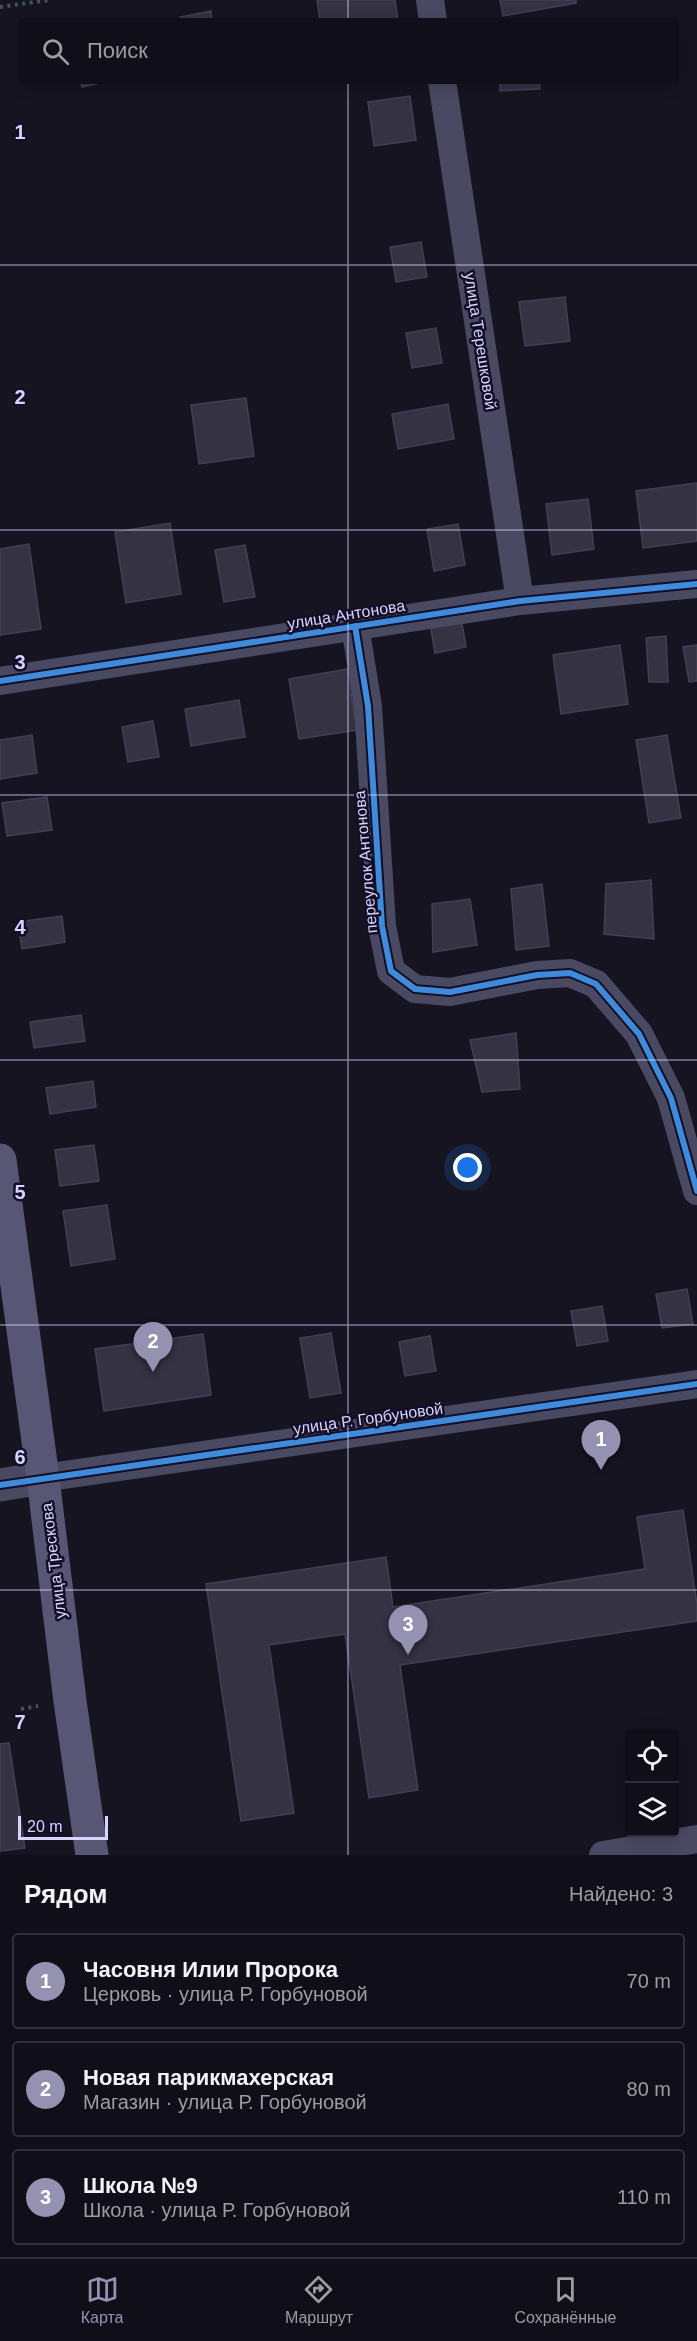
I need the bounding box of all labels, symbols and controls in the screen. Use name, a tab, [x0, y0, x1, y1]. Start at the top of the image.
search box	[18, 18, 679, 84]
icon: search	[39, 35, 72, 68]
text: Поиск	[87, 38, 148, 63]
text: 1	[14, 121, 26, 143]
street label: улица Терешковой	[461, 271, 500, 411]
text: 2	[14, 386, 26, 408]
street label: улица Антонова	[286, 597, 406, 632]
text: 3	[14, 651, 26, 673]
street label: переулок Антонова	[351, 790, 380, 934]
text: 4	[14, 916, 26, 938]
your location	[453, 1153, 482, 1182]
text: 5	[14, 1181, 26, 1203]
pin: 2	[134, 1322, 172, 1372]
street label: улица Р. Горбуновой	[292, 1400, 444, 1437]
pin: 1	[582, 1420, 620, 1470]
text: 6	[14, 1446, 26, 1468]
street label: улица Трескова	[38, 1502, 69, 1620]
pin: 3	[388, 1606, 428, 1655]
text: 7	[14, 1711, 26, 1733]
map controls	[625, 1729, 679, 1837]
button: locate	[625, 1729, 679, 1783]
button: layers	[625, 1783, 679, 1837]
scale bar	[18, 1813, 108, 1840]
text: 20 m	[27, 1818, 63, 1835]
text: Рядом	[24, 1879, 107, 1909]
text: Найдено: 3	[569, 1883, 673, 1905]
text: Часовня Илии Пророка	[83, 1957, 338, 1982]
text: 1	[40, 1970, 51, 1992]
text: 70 m	[627, 1970, 671, 1992]
text: Церковь · улица Р. Горбуновой	[83, 1983, 368, 2005]
text: Новая парикмахерская	[83, 2065, 334, 2090]
text: 2	[40, 2078, 51, 2100]
text: 80 m	[627, 2078, 671, 2100]
text: Магазин · улица Р. Горбуновой	[83, 2091, 367, 2113]
text: Школа №9	[83, 2173, 198, 2198]
text: 3	[40, 2186, 51, 2208]
text: 110 m	[617, 2186, 671, 2208]
text: Школа · улица Р. Горбуновой	[83, 2199, 350, 2221]
tab: Карта	[81, 2273, 124, 2327]
tab: Маршрут	[285, 2273, 353, 2327]
tab: Сохранённые	[514, 2273, 616, 2327]

